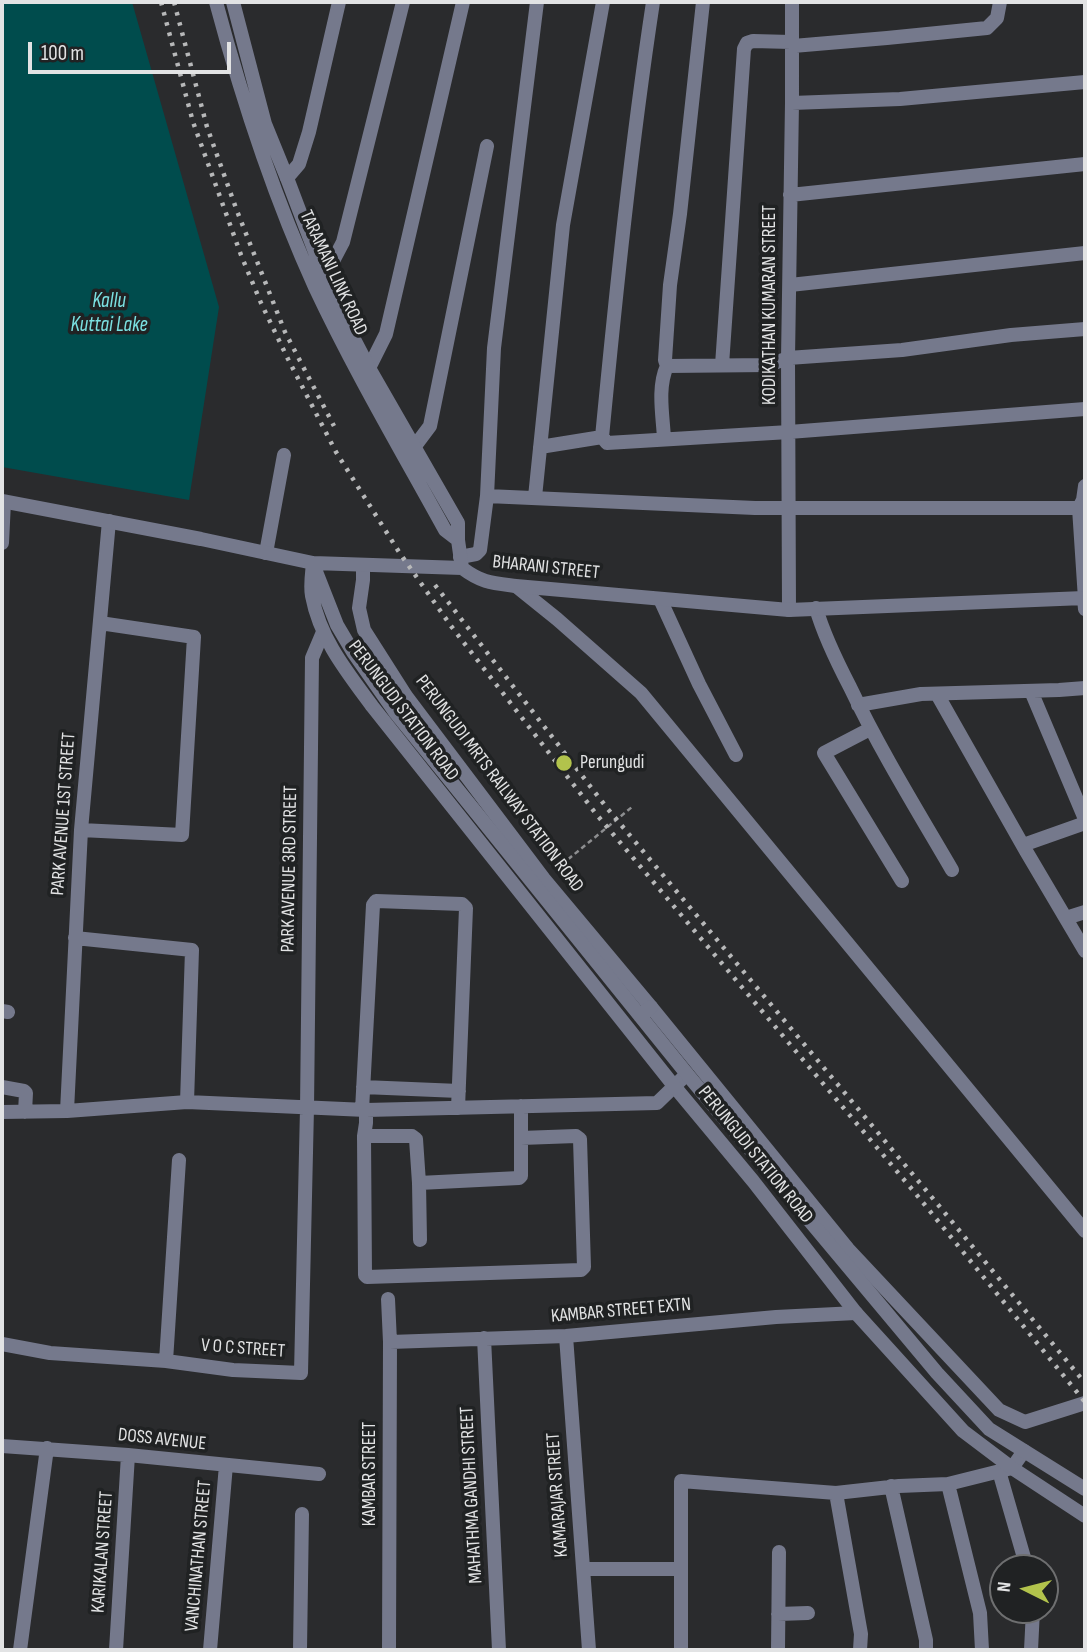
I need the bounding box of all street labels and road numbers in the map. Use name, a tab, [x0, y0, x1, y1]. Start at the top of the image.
street label: KODIKATHAN KUMARAN STREET	[759, 205, 781, 405]
street label: TARAMANI LINK ROAD	[294, 207, 372, 339]
street label: BHARANI STREET	[491, 551, 601, 585]
street label: PERUNGUDI STATION ROAD	[343, 636, 463, 786]
street label: PERUNGUDI MRTS RAILWAY STATION ROAD	[410, 671, 588, 897]
street label: PARK AVENUE 1ST STREET	[47, 732, 81, 896]
street label: PARK AVENUE 3RD STREET	[277, 785, 303, 953]
street label: PERUNGUDI STATION ROAD	[693, 1082, 817, 1228]
street label: KAMBAR STREET EXTN	[550, 1294, 692, 1328]
street label: V O C STREET	[200, 1335, 286, 1363]
street label: MAHATHMA GANDHI STREET	[456, 1406, 488, 1584]
street label: KAMBAR STREET	[359, 1422, 381, 1526]
street label: DOSS AVENUE	[117, 1424, 207, 1456]
street label: KAMARAJAR STREET	[542, 1432, 574, 1558]
street label: VANCHINATHAN STREET	[181, 1479, 217, 1633]
street label: KARIKALAN STREET	[87, 1490, 119, 1614]

